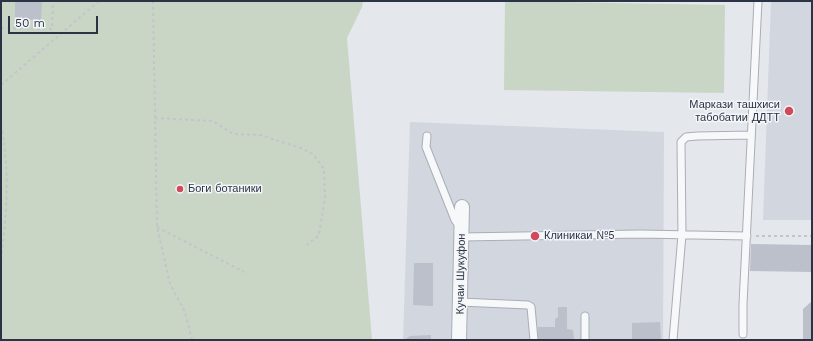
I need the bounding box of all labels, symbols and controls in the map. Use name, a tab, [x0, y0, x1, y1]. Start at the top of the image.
scale bar	[10, 8, 100, 34]
text: 50 m	[15, 16, 45, 30]
place label: Маркази ташхиси табобатии ДДТТ	[689, 98, 780, 124]
marker: Маркази ташхиси табобатии ДДТТ	[783, 105, 795, 117]
place label: Боги ботаники	[188, 182, 262, 196]
marker: Боги ботаники	[175, 184, 185, 194]
place label: Клиникаи №5	[544, 229, 615, 243]
marker: Клиникаи №5	[529, 230, 541, 242]
street label: Кучаи Шукуфон	[454, 233, 468, 315]

